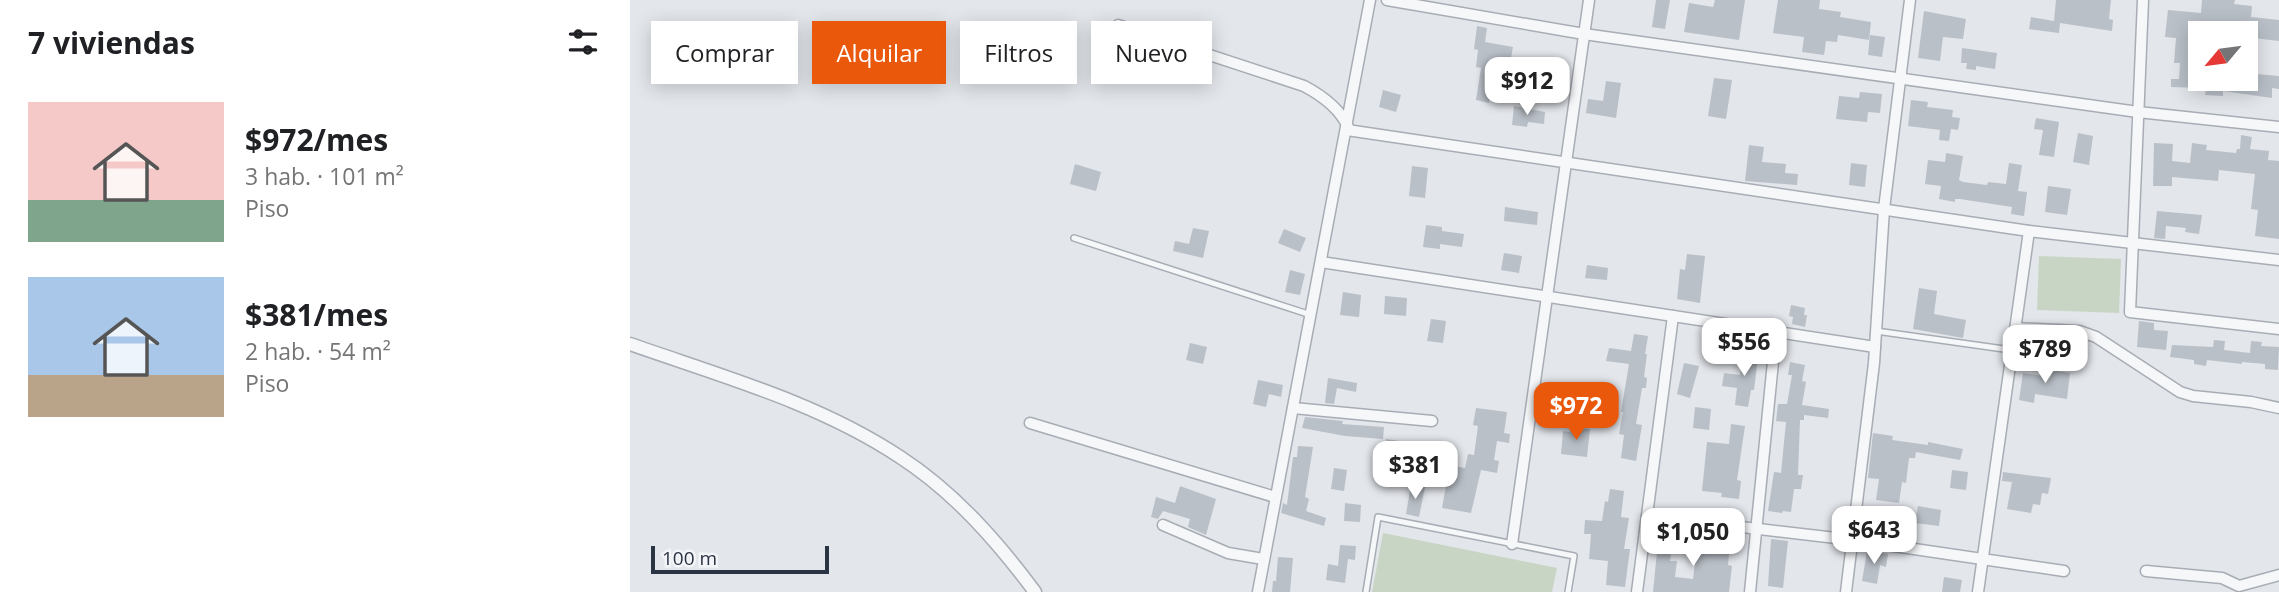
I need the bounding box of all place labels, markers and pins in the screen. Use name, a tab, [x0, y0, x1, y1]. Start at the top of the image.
pin: $912	[1486, 58, 1568, 117]
pin: $556	[1703, 318, 1785, 378]
pin: $789	[2004, 326, 2086, 385]
pin: $972	[1535, 382, 1617, 442]
pin: $381	[1374, 442, 1456, 501]
pin: $643	[1833, 506, 1915, 566]
pin: $1,050	[1636, 508, 1750, 568]

